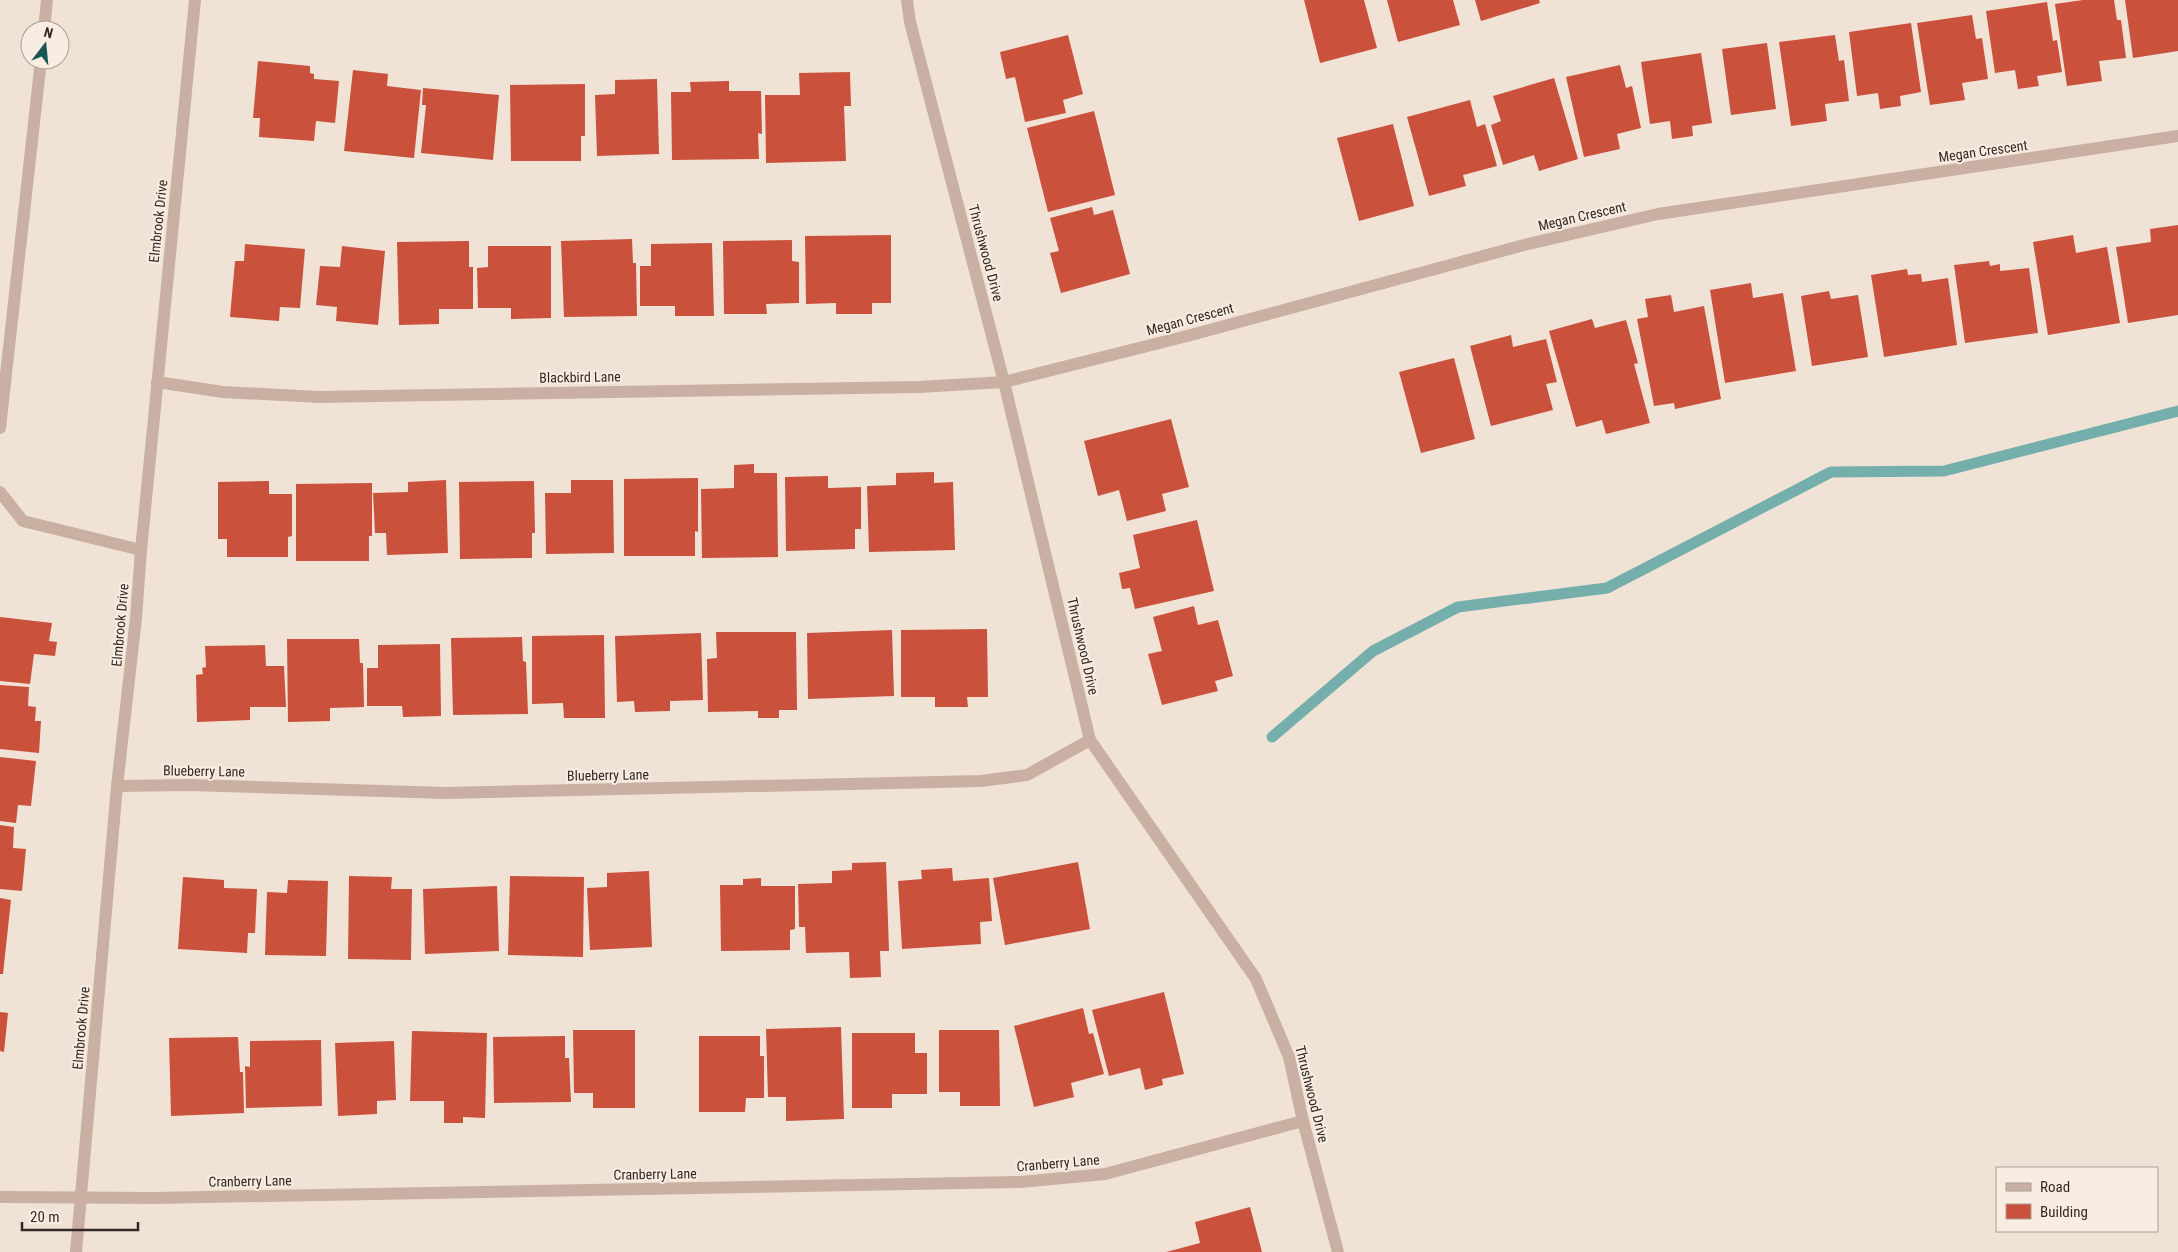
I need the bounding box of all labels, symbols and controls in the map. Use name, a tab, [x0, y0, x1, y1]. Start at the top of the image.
north arrow	[20, 20, 70, 70]
text: N	[42, 24, 55, 41]
street label: Megan Crescent	[1937, 137, 2029, 165]
street label: Elmbrook Drive	[146, 178, 170, 263]
street label: Megan Crescent	[1536, 198, 1628, 234]
street label: Thrushwood Drive	[965, 203, 1007, 304]
street label: Megan Crescent	[1145, 300, 1235, 338]
street label: Blackbird Lane	[539, 368, 621, 386]
street label: Elmbrook Drive	[108, 582, 132, 667]
street label: Thrushwood Drive	[1064, 596, 1102, 697]
street label: Blueberry Lane	[163, 762, 246, 780]
street label: Blueberry Lane	[567, 766, 650, 784]
street label: Elmbrook Drive	[69, 985, 93, 1070]
street label: Thrushwood Drive	[1292, 1044, 1332, 1145]
street label: Cranberry Lane	[1016, 1151, 1101, 1175]
street label: Cranberry Lane	[613, 1165, 697, 1183]
legend	[1996, 1167, 2158, 1232]
street label: Cranberry Lane	[208, 1172, 292, 1190]
text: Road	[2040, 1178, 2070, 1196]
scale bar	[22, 1200, 139, 1232]
text: Building	[2040, 1203, 2088, 1221]
text: 20 m	[30, 1208, 60, 1226]

